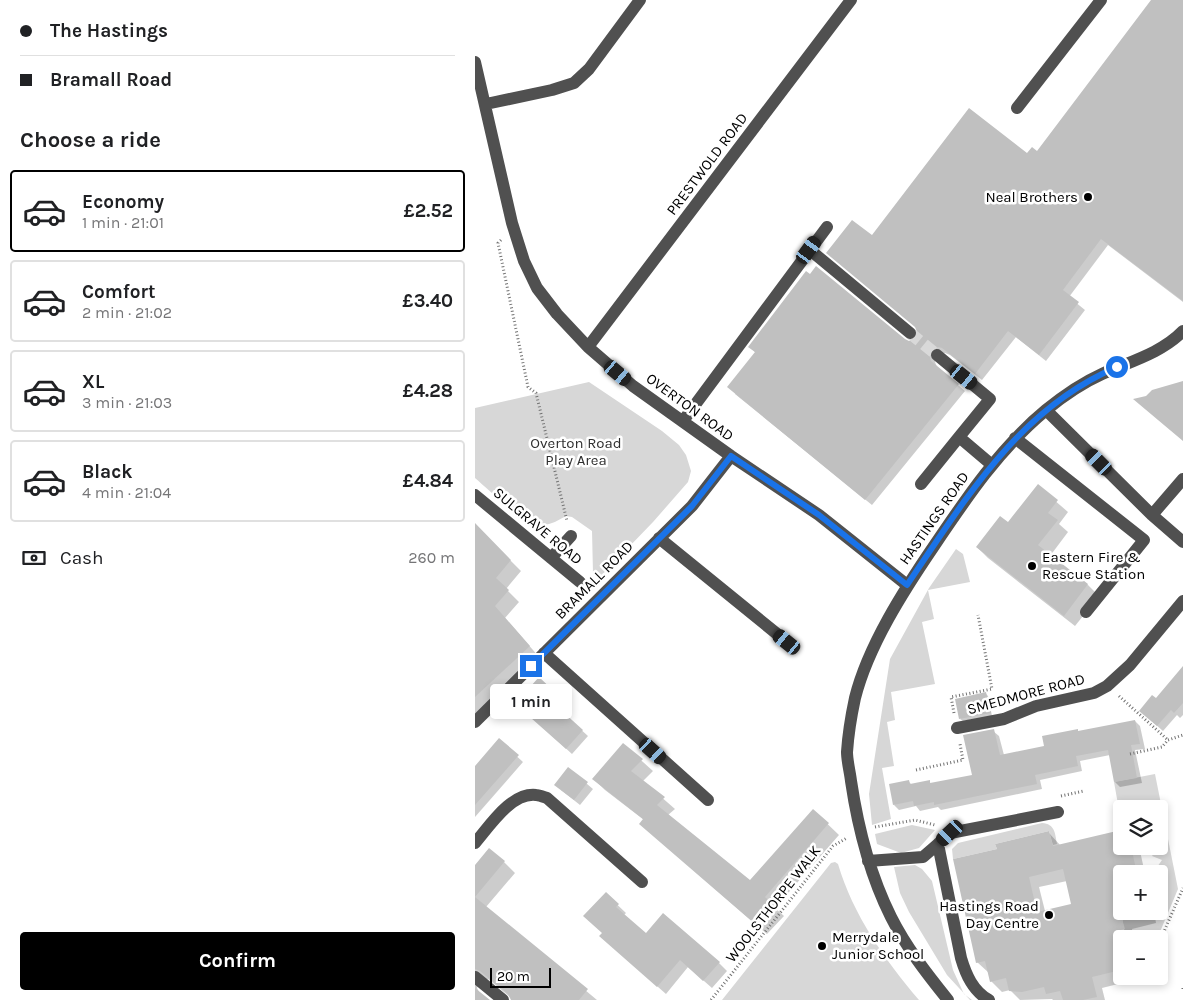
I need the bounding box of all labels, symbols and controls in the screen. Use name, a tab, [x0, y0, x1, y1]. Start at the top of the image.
text: The Hastings	[50, 20, 168, 42]
text: Bramall Road	[50, 69, 172, 91]
street label: PRESTWOLD ROAD	[663, 109, 751, 219]
text: Choose a ride	[20, 127, 161, 153]
place label: Neal Brothers	[985, 188, 1078, 206]
icon: car	[22, 189, 67, 234]
text: Economy	[82, 191, 164, 213]
marker: Neal Brothers	[1082, 191, 1094, 203]
text: £2.52	[403, 200, 453, 222]
text: 1 min · 21:01	[82, 213, 164, 232]
car	[794, 233, 823, 267]
icon: car	[22, 279, 67, 324]
text: Comfort	[82, 281, 156, 303]
text: £3.40	[402, 290, 453, 312]
text: 2 min · 21:02	[82, 303, 172, 322]
route start	[1106, 356, 1128, 378]
car	[601, 358, 634, 388]
car	[947, 362, 980, 392]
icon: car	[22, 369, 67, 414]
street label: OVERTON ROAD	[643, 369, 737, 445]
text: XL	[82, 371, 104, 393]
text: £4.28	[402, 380, 453, 402]
text: 3 min · 21:03	[82, 393, 172, 412]
park label: Overton Road Play Area	[530, 434, 622, 469]
car	[1083, 446, 1114, 478]
icon: car	[22, 459, 67, 504]
text: Black	[82, 461, 133, 483]
street label: HASTINGS ROAD	[895, 468, 973, 568]
text: £4.84	[403, 470, 453, 492]
text: 4 min · 21:04	[82, 483, 171, 502]
street label: SULGRAVE ROAD	[490, 484, 586, 568]
street label: BRAMALL ROAD	[551, 537, 637, 623]
icon: cash	[20, 544, 48, 572]
text: Cash	[60, 547, 104, 569]
text: 260 m	[408, 548, 455, 567]
place label: Eastern Fire & Rescue Station	[1042, 548, 1145, 583]
marker: Eastern Fire & Rescue Station	[1026, 560, 1038, 572]
car	[770, 627, 803, 657]
route end	[520, 655, 542, 677]
street label: SMEDMORE ROAD	[965, 670, 1087, 718]
callout: 1 min	[490, 684, 572, 718]
text: 1 min	[511, 692, 551, 711]
car	[636, 735, 669, 767]
map controls	[1113, 800, 1168, 985]
button: layers	[1113, 800, 1168, 855]
car	[933, 817, 966, 849]
street label: WOOLSTHORPE WALK	[722, 842, 824, 966]
button: +	[1113, 865, 1168, 920]
place label: Hastings Road Day Centre	[939, 897, 1039, 932]
marker: Hastings Road Day Centre	[1043, 909, 1055, 921]
place label: Merrydale Junior School	[832, 928, 924, 963]
button: −	[1113, 930, 1168, 985]
button: Confirm	[20, 932, 455, 990]
marker: Merrydale Junior School	[816, 940, 828, 952]
scale bar	[490, 965, 551, 988]
text: 20 m	[497, 968, 530, 985]

